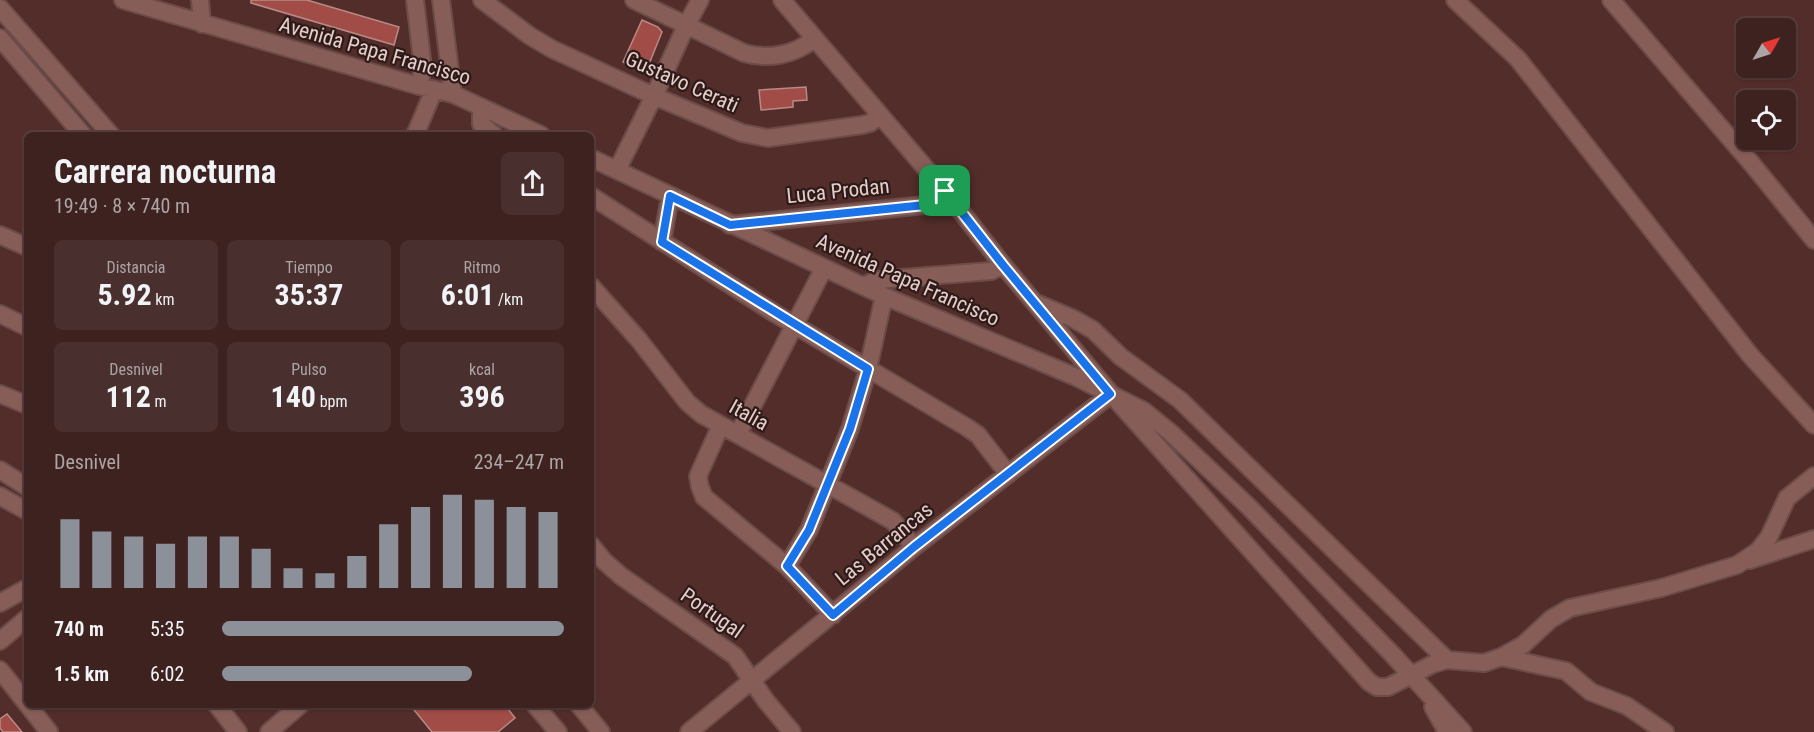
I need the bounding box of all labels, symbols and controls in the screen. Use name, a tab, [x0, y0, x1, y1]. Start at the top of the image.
street label: Avenida Papa Francisco	[277, 12, 473, 90]
north arrow	[1736, 18, 1796, 78]
map controls	[1736, 18, 1796, 150]
street label: Gustavo Cerati	[622, 46, 742, 118]
button: locate	[1736, 90, 1796, 150]
text: Carrera nocturna	[54, 152, 276, 191]
button: share	[501, 152, 564, 215]
pin	[919, 165, 970, 216]
street label: Luca Prodan	[785, 174, 891, 208]
icon: arrive	[928, 174, 961, 207]
text: 19:49 · 8 × 740 m	[54, 194, 190, 218]
street label: Avenida Papa Francisco	[813, 229, 1003, 331]
text: Distancia	[107, 258, 165, 277]
text: Tiempo	[285, 258, 333, 277]
text: Ritmo	[464, 258, 500, 277]
text: 5.92	[97, 277, 152, 312]
text: 35:37	[275, 277, 343, 312]
text: 6:01	[441, 277, 494, 312]
text: km	[152, 290, 175, 309]
text: /km	[494, 290, 523, 309]
text: Desnivel	[109, 360, 163, 379]
text: Pulso	[291, 360, 327, 379]
text: kcal	[469, 360, 495, 379]
text: 112	[105, 379, 151, 414]
text: 140	[271, 379, 316, 414]
text: 396	[459, 379, 505, 414]
text: m	[151, 392, 167, 411]
text: bpm	[316, 392, 347, 411]
street label: Italia	[725, 395, 773, 435]
text: Desnivel	[54, 450, 121, 474]
text: 234–247 m	[474, 450, 564, 474]
street label: Las Barrancas	[831, 498, 937, 590]
street label: Portugal	[676, 583, 748, 643]
text: 740 m	[54, 617, 104, 641]
text: 5:35	[150, 617, 184, 641]
text: 1.5 km	[54, 662, 109, 686]
text: 6:02	[150, 662, 184, 686]

